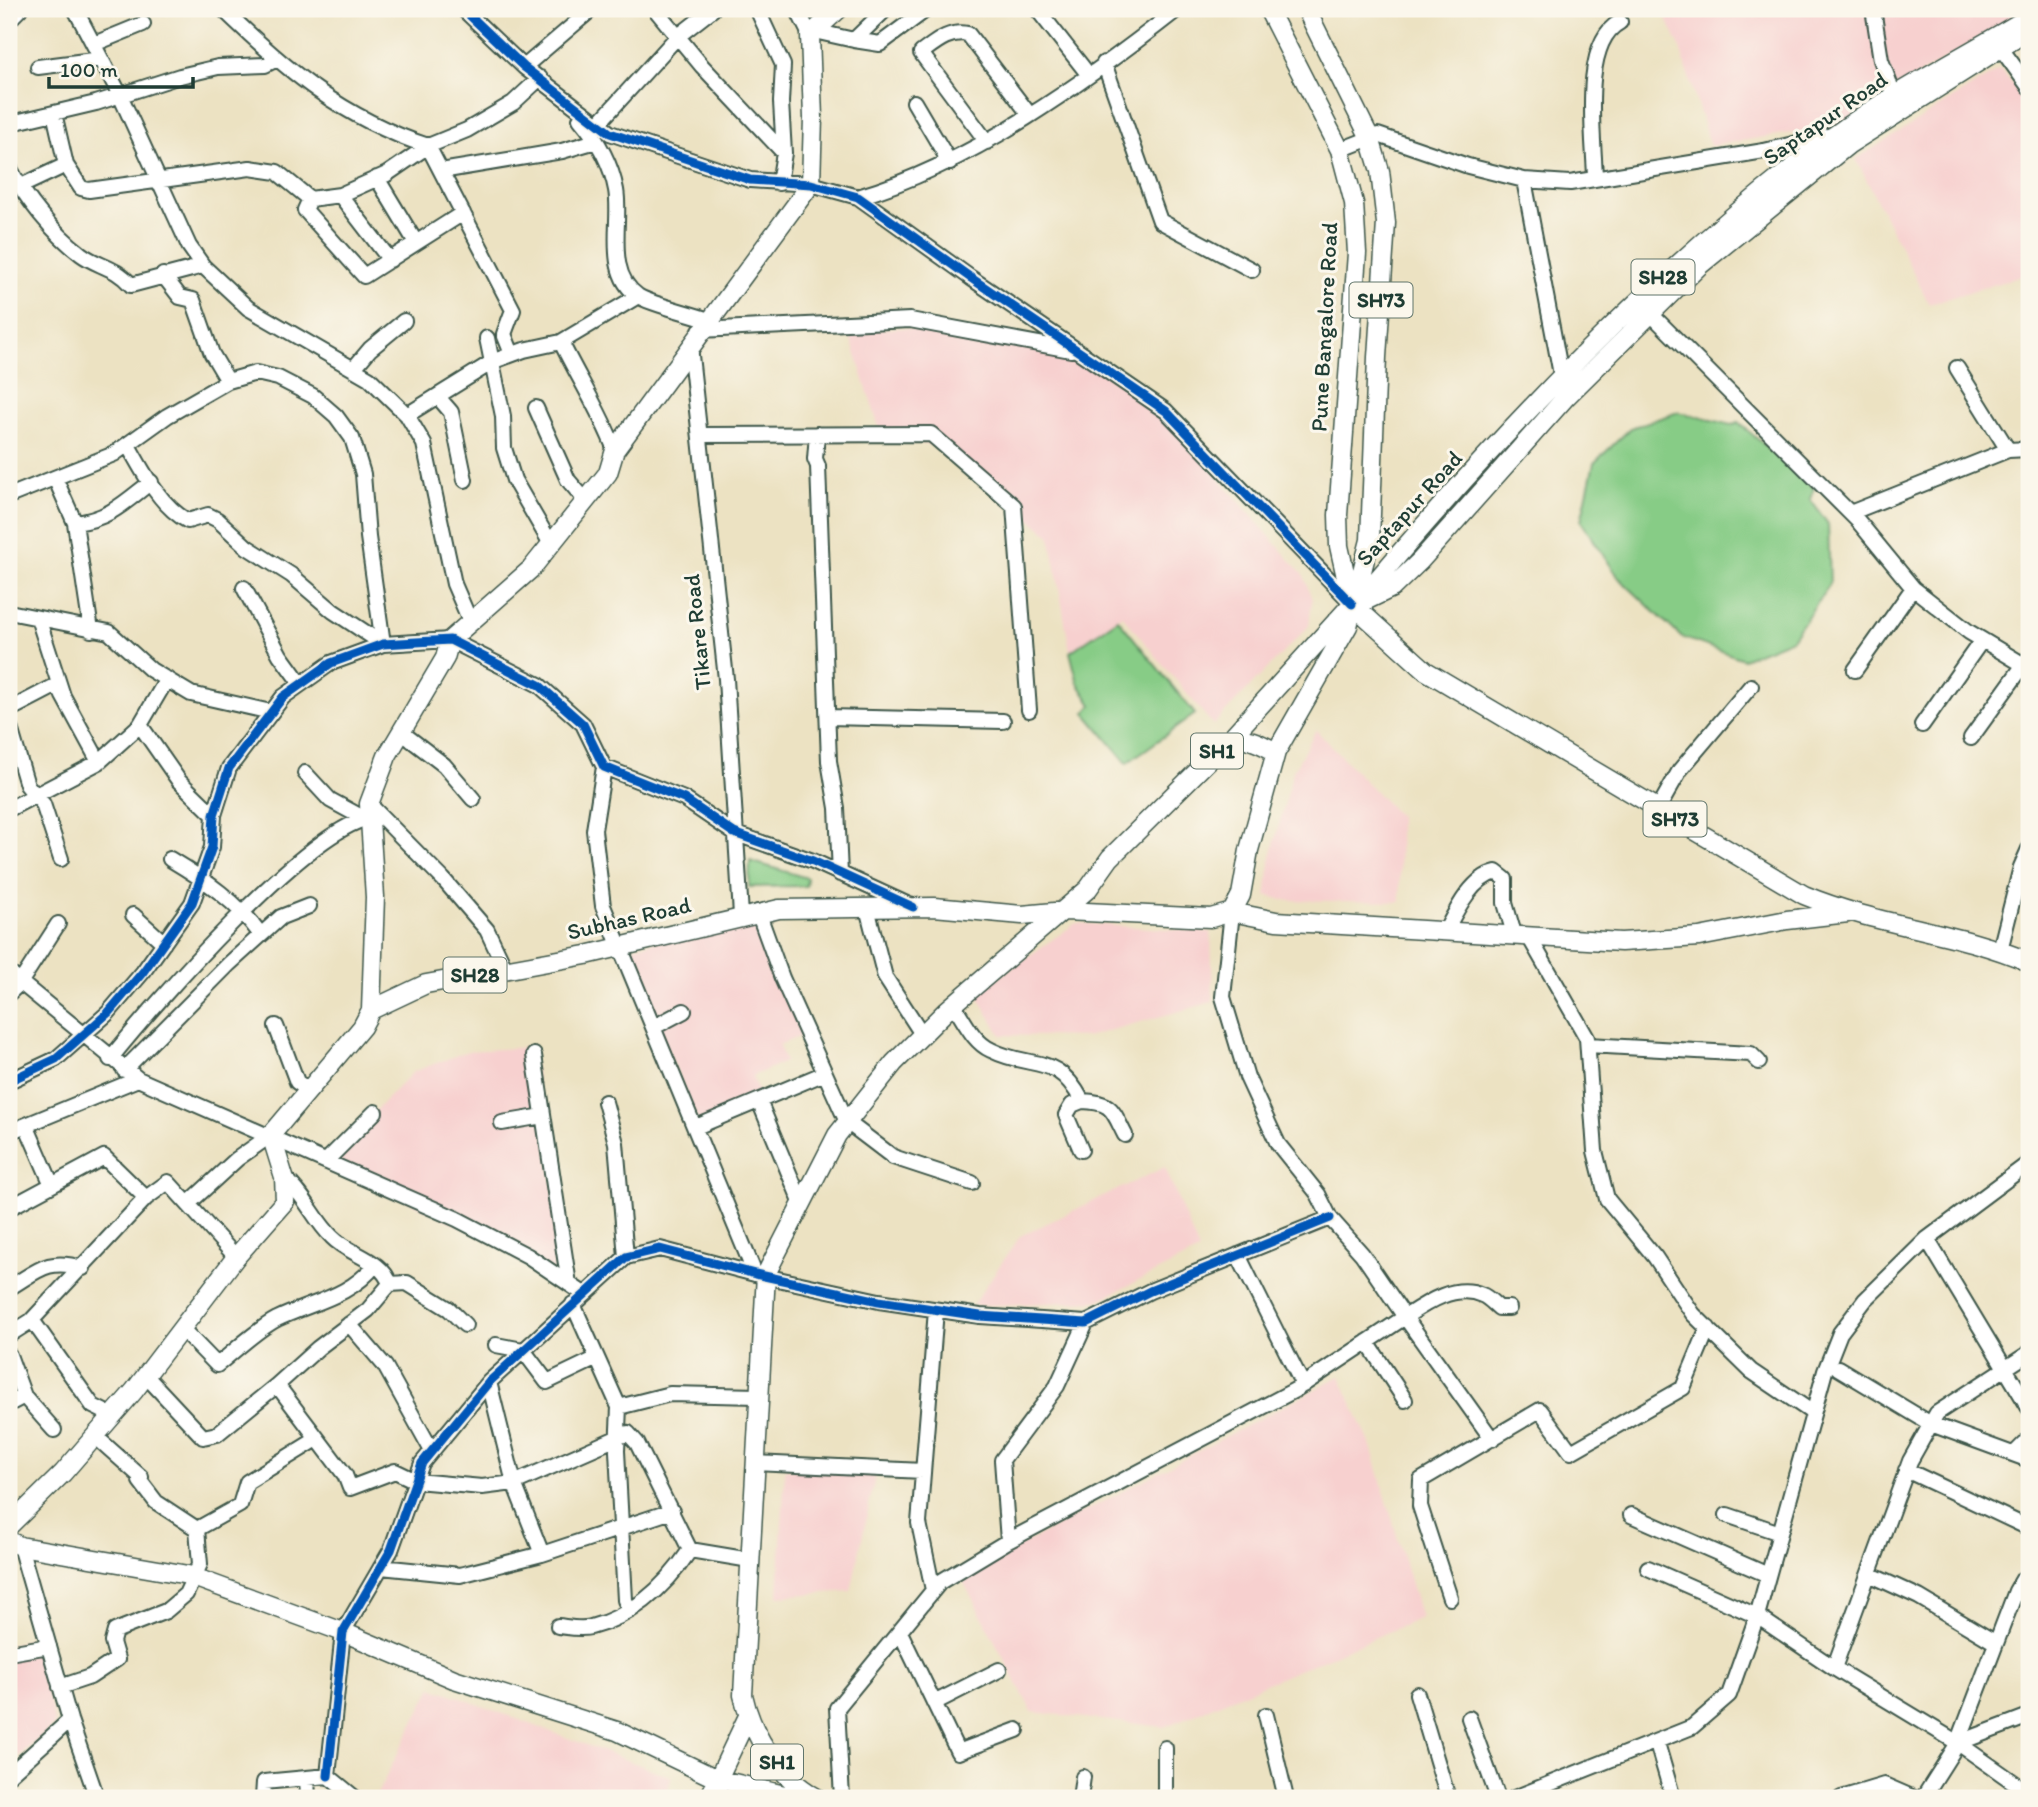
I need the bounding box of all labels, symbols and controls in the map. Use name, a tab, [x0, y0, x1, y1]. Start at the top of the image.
scale bar	[49, 46, 192, 90]
text: 100 m	[60, 57, 118, 82]
street label: Saptapur Road	[1757, 65, 1893, 171]
street label: Pune Bangalore Road	[1305, 221, 1343, 433]
road number: SH28	[1632, 260, 1694, 294]
road number: SH73	[1350, 282, 1412, 318]
street label: Saptapur Road	[1350, 445, 1468, 571]
street label: Tikare Road	[677, 572, 717, 691]
road number: SH1	[1191, 734, 1243, 768]
road number: SH73	[1644, 802, 1706, 836]
street label: Subhas Road	[564, 890, 694, 946]
road number: SH28	[444, 958, 506, 992]
road number: SH1	[751, 1744, 803, 1780]

